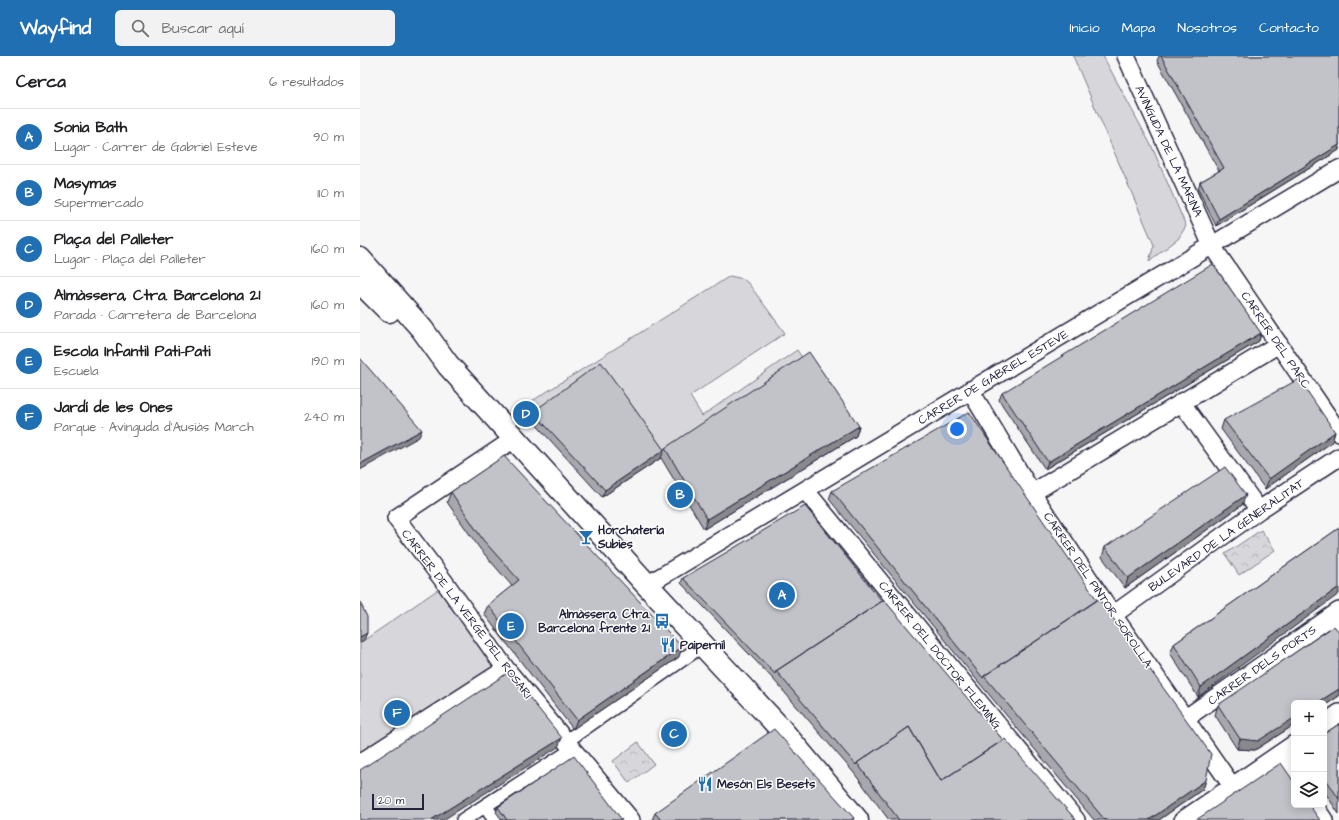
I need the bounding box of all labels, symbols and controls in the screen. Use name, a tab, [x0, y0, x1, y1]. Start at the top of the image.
search box	[115, 10, 395, 46]
text: Wayfind	[20, 15, 91, 42]
icon: search	[129, 17, 151, 39]
text: Buscar aquí	[161, 18, 244, 39]
text: Inicio	[1069, 18, 1100, 38]
text: Mapa	[1122, 18, 1155, 38]
text: Nosotros	[1177, 18, 1237, 38]
text: Contacto	[1259, 18, 1319, 38]
text: Cerca	[16, 70, 66, 94]
text: 6 resultados	[269, 73, 344, 91]
street label: AVINGUDA DE LA MARINA	[1131, 83, 1207, 220]
text: Sonia Bath	[54, 117, 127, 138]
text: A	[25, 128, 33, 146]
text: 90 m	[313, 128, 344, 146]
text: Lugar · Carrer de Gabriel Esteve	[54, 138, 257, 156]
text: Masymas	[54, 173, 117, 194]
text: B	[24, 184, 34, 202]
text: 110 m	[317, 184, 344, 202]
text: Supermercado	[54, 194, 144, 212]
text: Plaça del Palleter	[54, 229, 173, 250]
text: C	[24, 240, 34, 258]
text: 160 m	[311, 240, 344, 258]
text: Lugar · Plaça del Palleter	[54, 250, 206, 268]
text: Almàssera, Ctra. Barcelona 21	[54, 285, 260, 306]
street label: CARRER DEL PARC	[1237, 288, 1315, 393]
text: D	[25, 296, 33, 314]
text: 160 m	[311, 296, 344, 314]
text: Parada · Carretera de Barcelona	[54, 306, 256, 324]
street label: CARRER DE GABRIEL ESTEVE	[915, 326, 1072, 429]
text: Escola Infantil Pati-Pati	[54, 341, 211, 362]
text: E	[25, 352, 33, 370]
text: 190 m	[311, 352, 344, 370]
text: Escuela	[54, 362, 99, 380]
text: Jardí de les Ones	[54, 397, 173, 418]
pin: D	[513, 399, 539, 429]
text: F	[24, 408, 34, 426]
text: 240 m	[304, 408, 344, 426]
text: Parque · Avinguda d'Ausiàs March	[54, 418, 254, 436]
your location	[947, 419, 967, 439]
street label: BULEVARD DE LA GENERALITAT	[1145, 475, 1308, 596]
pin: B	[667, 480, 693, 510]
street label: CARRER DEL PINTOR SOROLLA	[1039, 509, 1156, 672]
place label: Horchatería Subies	[597, 522, 665, 553]
street label: CARRER DE LA VERGE DEL ROSARI	[399, 527, 535, 701]
bar icon: Horchatería Subies	[577, 528, 595, 546]
street label: CARRER DEL DOCTOR FLEMING	[874, 578, 1005, 734]
pin: A	[769, 580, 795, 610]
place label: Almàssera, Ctra. Barcelona frente 21	[538, 606, 650, 637]
pin: E	[498, 611, 524, 641]
bus stop icon: Almàssera, Ctra. Barcelona frente 21	[653, 612, 671, 630]
street label: CARRER DELS PORTS	[1205, 621, 1320, 709]
restaurant icon: Paipernil	[659, 636, 677, 654]
place label: Paipernil	[680, 637, 725, 655]
pin: F	[384, 698, 410, 728]
map controls	[1291, 700, 1327, 808]
button: +	[1291, 700, 1327, 736]
pin: C	[661, 719, 687, 749]
button: −	[1291, 736, 1327, 772]
button: layers	[1291, 772, 1327, 808]
restaurant icon: Mesón Els Besets	[696, 775, 714, 793]
place label: Mesón Els Besets	[717, 776, 815, 793]
scale bar	[372, 792, 424, 811]
text: 20 m	[378, 793, 404, 808]

